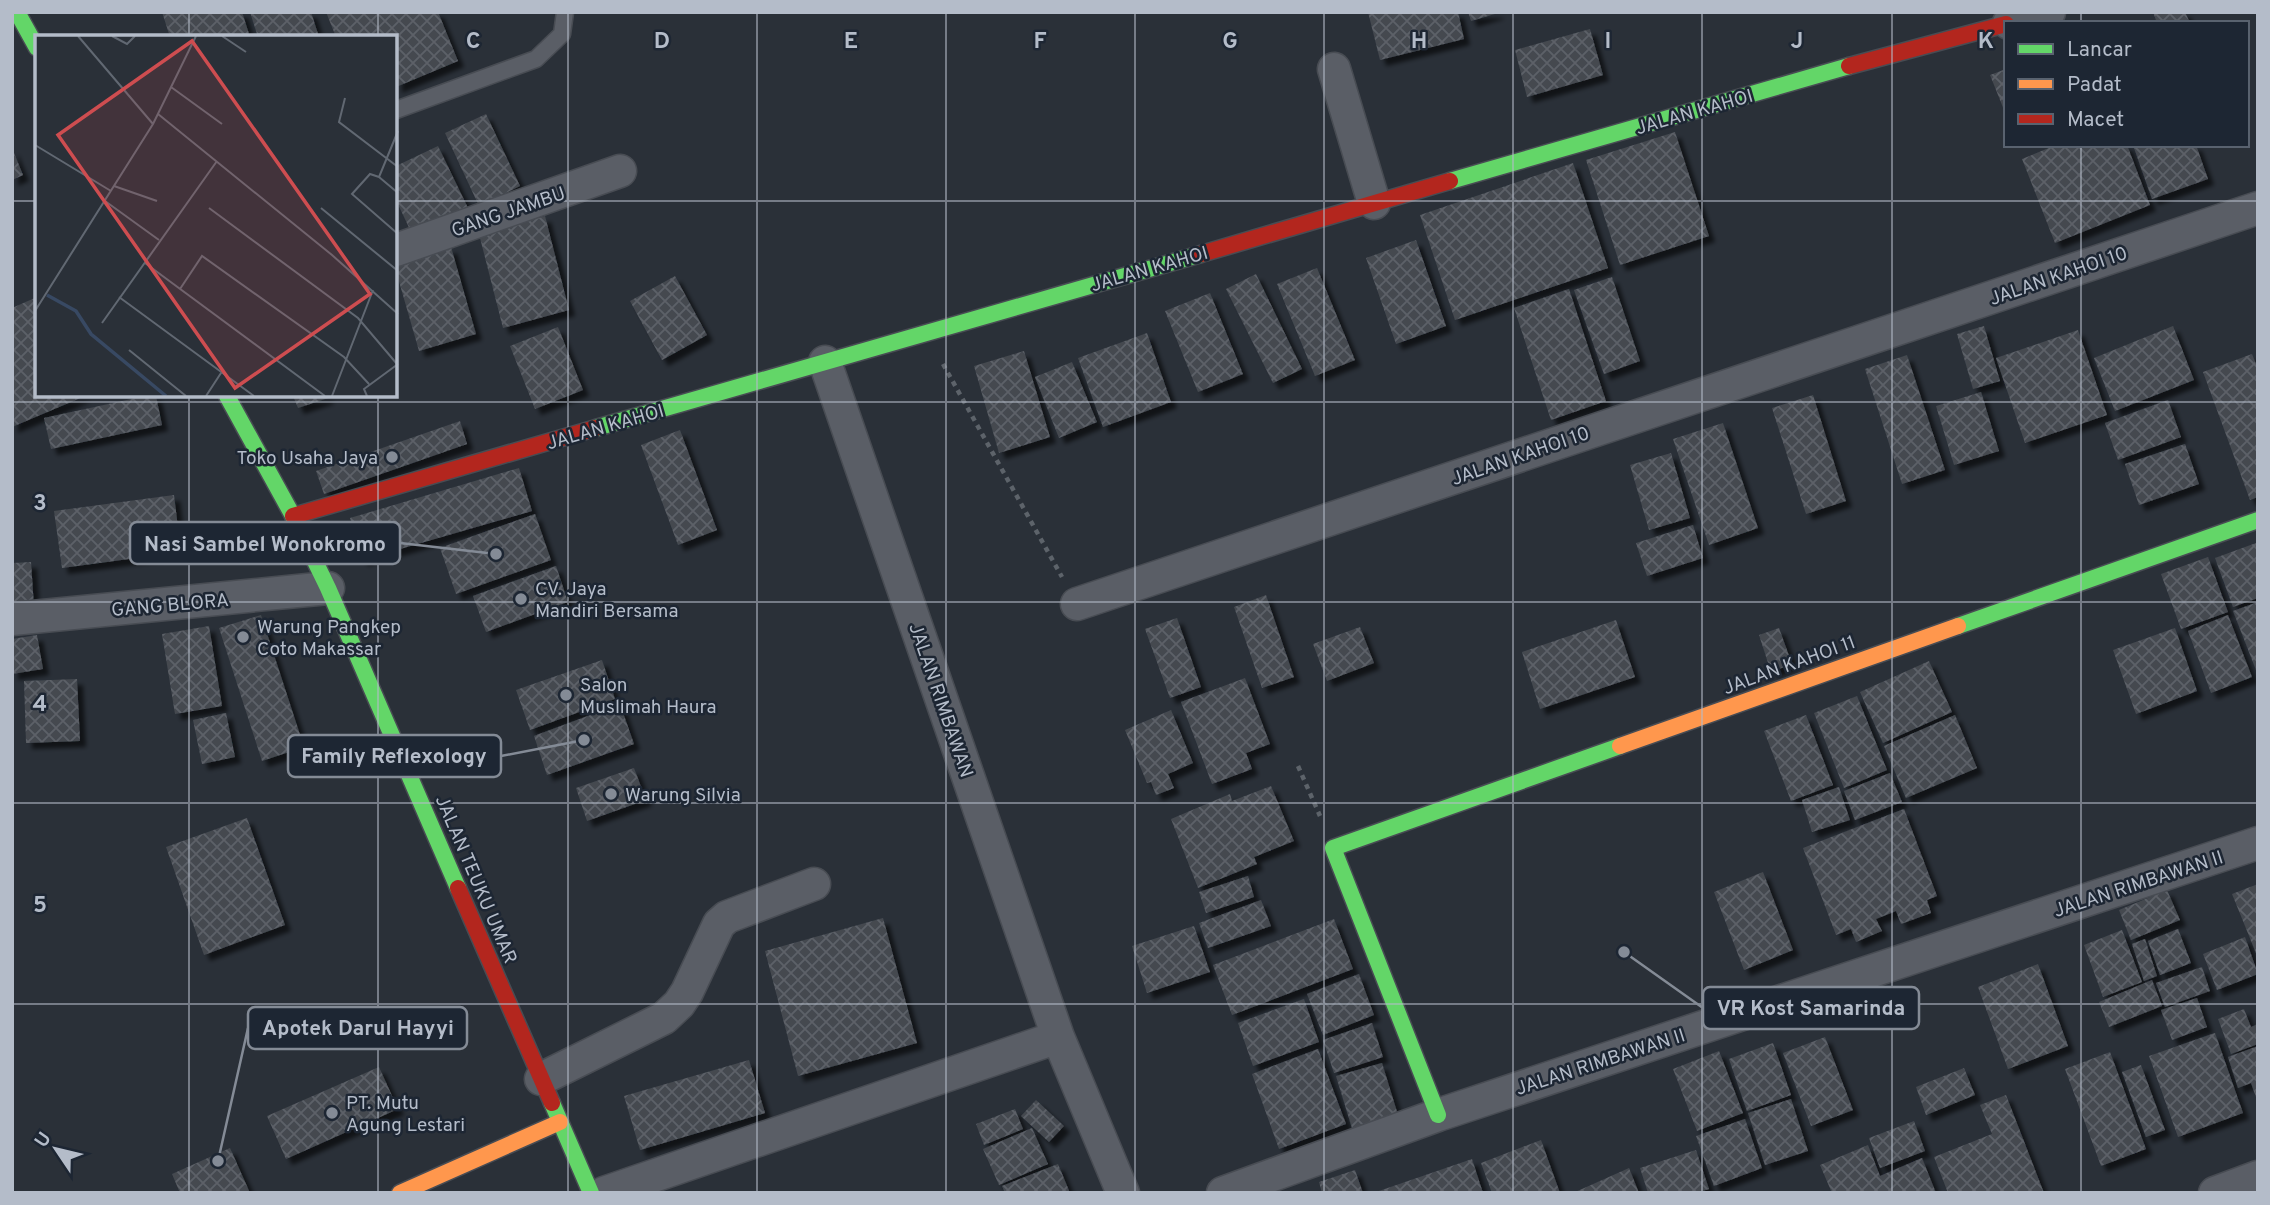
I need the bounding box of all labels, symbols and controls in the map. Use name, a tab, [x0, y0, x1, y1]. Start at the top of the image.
legend	[2004, 21, 2249, 147]
text: C	[466, 28, 480, 57]
text: D	[654, 28, 670, 57]
text: E	[844, 28, 858, 57]
text: F	[1033, 28, 1047, 57]
text: G	[1222, 28, 1238, 57]
text: H	[1411, 28, 1427, 57]
text: I	[1605, 28, 1611, 57]
text: J	[1791, 28, 1803, 57]
text: K	[1978, 28, 1994, 57]
inset map	[35, 35, 397, 397]
text: Lancar	[2067, 37, 2132, 64]
text: Padat	[2067, 72, 2122, 99]
street label: JALAN KAHOI	[1633, 85, 1756, 141]
text: Macet	[2067, 107, 2124, 134]
street label: GANG JAMBU	[449, 182, 569, 244]
street label: JALAN KAHOI	[1088, 242, 1211, 298]
street label: JALAN KAHOI 10	[1986, 242, 2131, 312]
street label: JALAN KAHOI	[544, 400, 667, 456]
street label: JALAN KAHOI 10	[1448, 422, 1593, 492]
place label: Toko Usaha Jaya	[237, 447, 378, 471]
marker: Toko Usaha Jaya	[384, 449, 400, 465]
text: 3	[33, 490, 47, 519]
callout: Nasi Sambel Wonokromo	[130, 522, 400, 564]
text: Nasi Sambel Wonokromo	[144, 532, 386, 559]
place label: CV. Jaya Mandiri Bersama	[535, 578, 678, 624]
street label: GANG BLORA	[110, 589, 230, 623]
marker: CV. Jaya Mandiri Bersama	[513, 591, 529, 607]
place label: Warung Pangkep Coto Makassar	[257, 616, 401, 662]
street label: JALAN RIMBAWAN	[902, 620, 978, 781]
marker: Warung Pangkep Coto Makassar	[235, 629, 251, 645]
street label: JALAN KAHOI 11	[1720, 631, 1859, 701]
place label: Salon Muslimah Haura	[580, 674, 717, 720]
marker: Salon Muslimah Haura	[558, 687, 574, 703]
text: 4	[33, 691, 47, 720]
callout: Family Reflexology	[288, 735, 501, 777]
text: Family Reflexology	[301, 744, 487, 771]
place label: Warung Silvia	[625, 784, 741, 808]
marker: Warung Silvia	[603, 786, 619, 802]
street label: JALAN TEUKU UMAR	[429, 792, 522, 968]
street label: JALAN RIMBAWAN II	[2051, 846, 2226, 924]
text: 5	[33, 892, 47, 921]
callout: VR Kost Samarinda	[1703, 987, 1919, 1029]
text: VR Kost Samarinda	[1717, 996, 1905, 1023]
callout: Apotek Darul Hayyi	[248, 1007, 467, 1049]
text: Apotek Darul Hayyi	[262, 1016, 454, 1043]
street label: JALAN RIMBAWAN II	[1513, 1024, 1688, 1102]
place label: PT. Mutu Agung Lestari	[346, 1092, 465, 1138]
marker: PT. Mutu Agung Lestari	[324, 1105, 340, 1121]
north arrow	[21, 1114, 91, 1184]
text: U	[30, 1128, 57, 1153]

